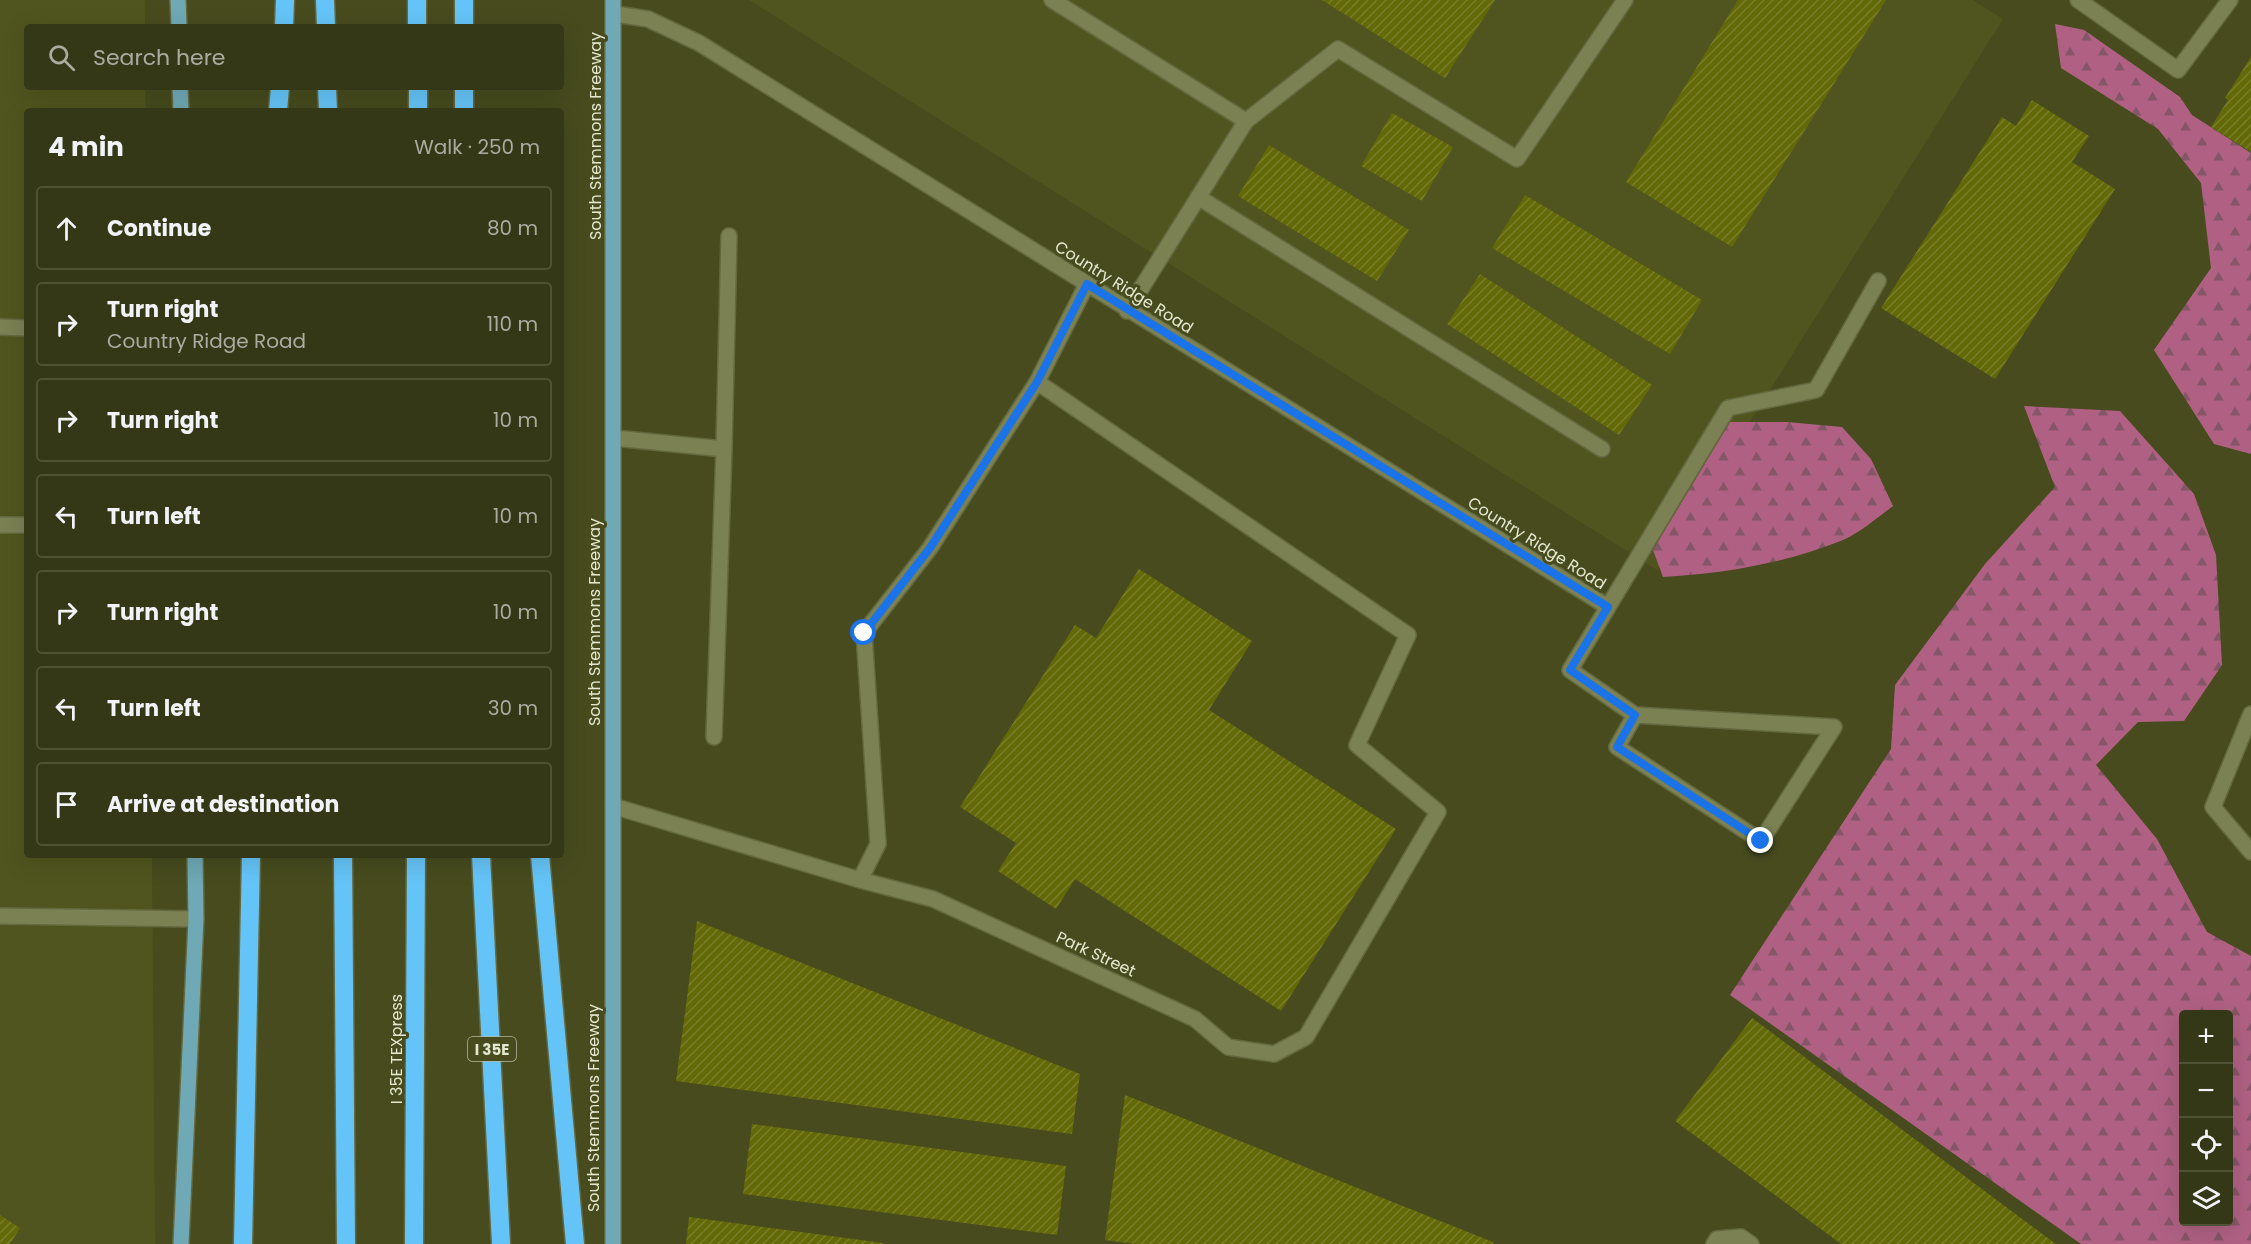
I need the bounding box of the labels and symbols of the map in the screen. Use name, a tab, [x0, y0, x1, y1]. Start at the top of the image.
street label: South Stemmons Freeway	[584, 32, 607, 240]
street label: Country Ridge Road	[1050, 235, 1198, 339]
street label: Country Ridge Road	[1463, 491, 1611, 595]
street label: South Stemmons Freeway	[583, 518, 606, 726]
route start	[850, 619, 876, 645]
route end	[1747, 827, 1773, 853]
street label: Park Street	[1052, 926, 1140, 983]
street label: I 35E TEXpress	[385, 994, 408, 1104]
street label: South Stemmons Freeway	[582, 1004, 605, 1212]
road number: I 35E	[468, 1037, 516, 1061]

